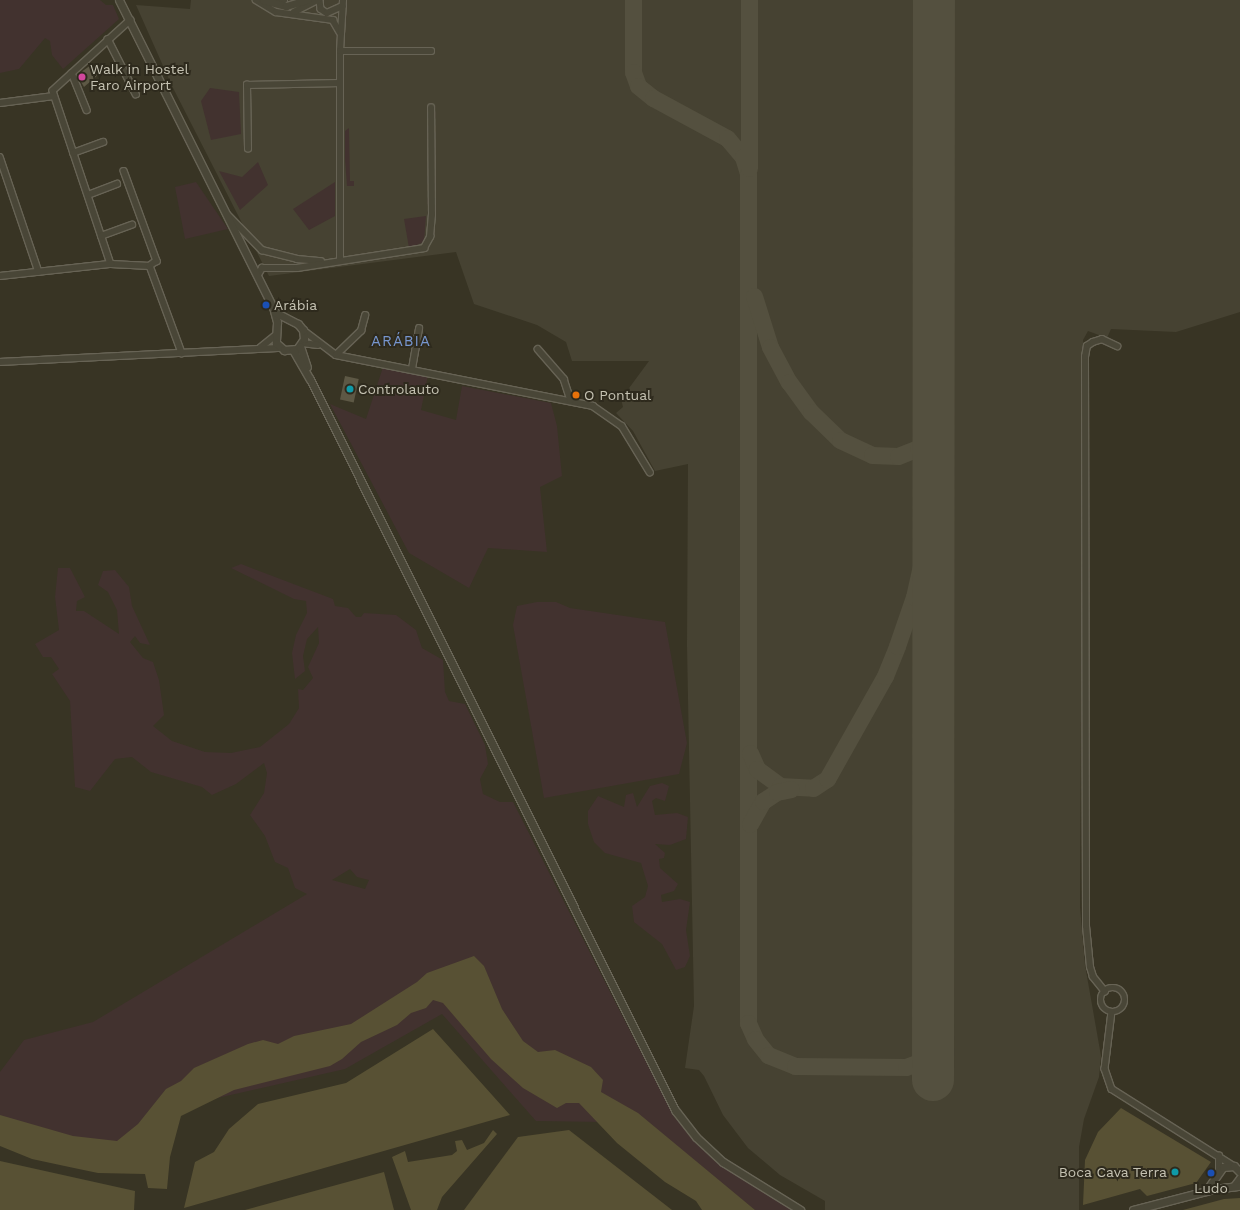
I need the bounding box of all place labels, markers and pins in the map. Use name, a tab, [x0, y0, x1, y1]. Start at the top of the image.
place label: Walk in Hostel Faro Airport	[90, 61, 189, 94]
marker: Walk in Hostel Faro Airport	[77, 72, 87, 82]
place label: Arábia	[274, 297, 317, 313]
marker: Arábia	[261, 300, 271, 310]
place label: Controlauto	[358, 381, 439, 397]
marker: Controlauto	[345, 384, 355, 394]
place label: O Pontual	[584, 387, 651, 403]
marker: O Pontual	[571, 390, 581, 400]
place label: Boca Cava Terra	[1058, 1164, 1167, 1180]
marker: Boca Cava Terra	[1170, 1167, 1180, 1177]
marker: Ludo	[1206, 1168, 1216, 1178]
place label: Ludo	[1194, 1180, 1228, 1196]

